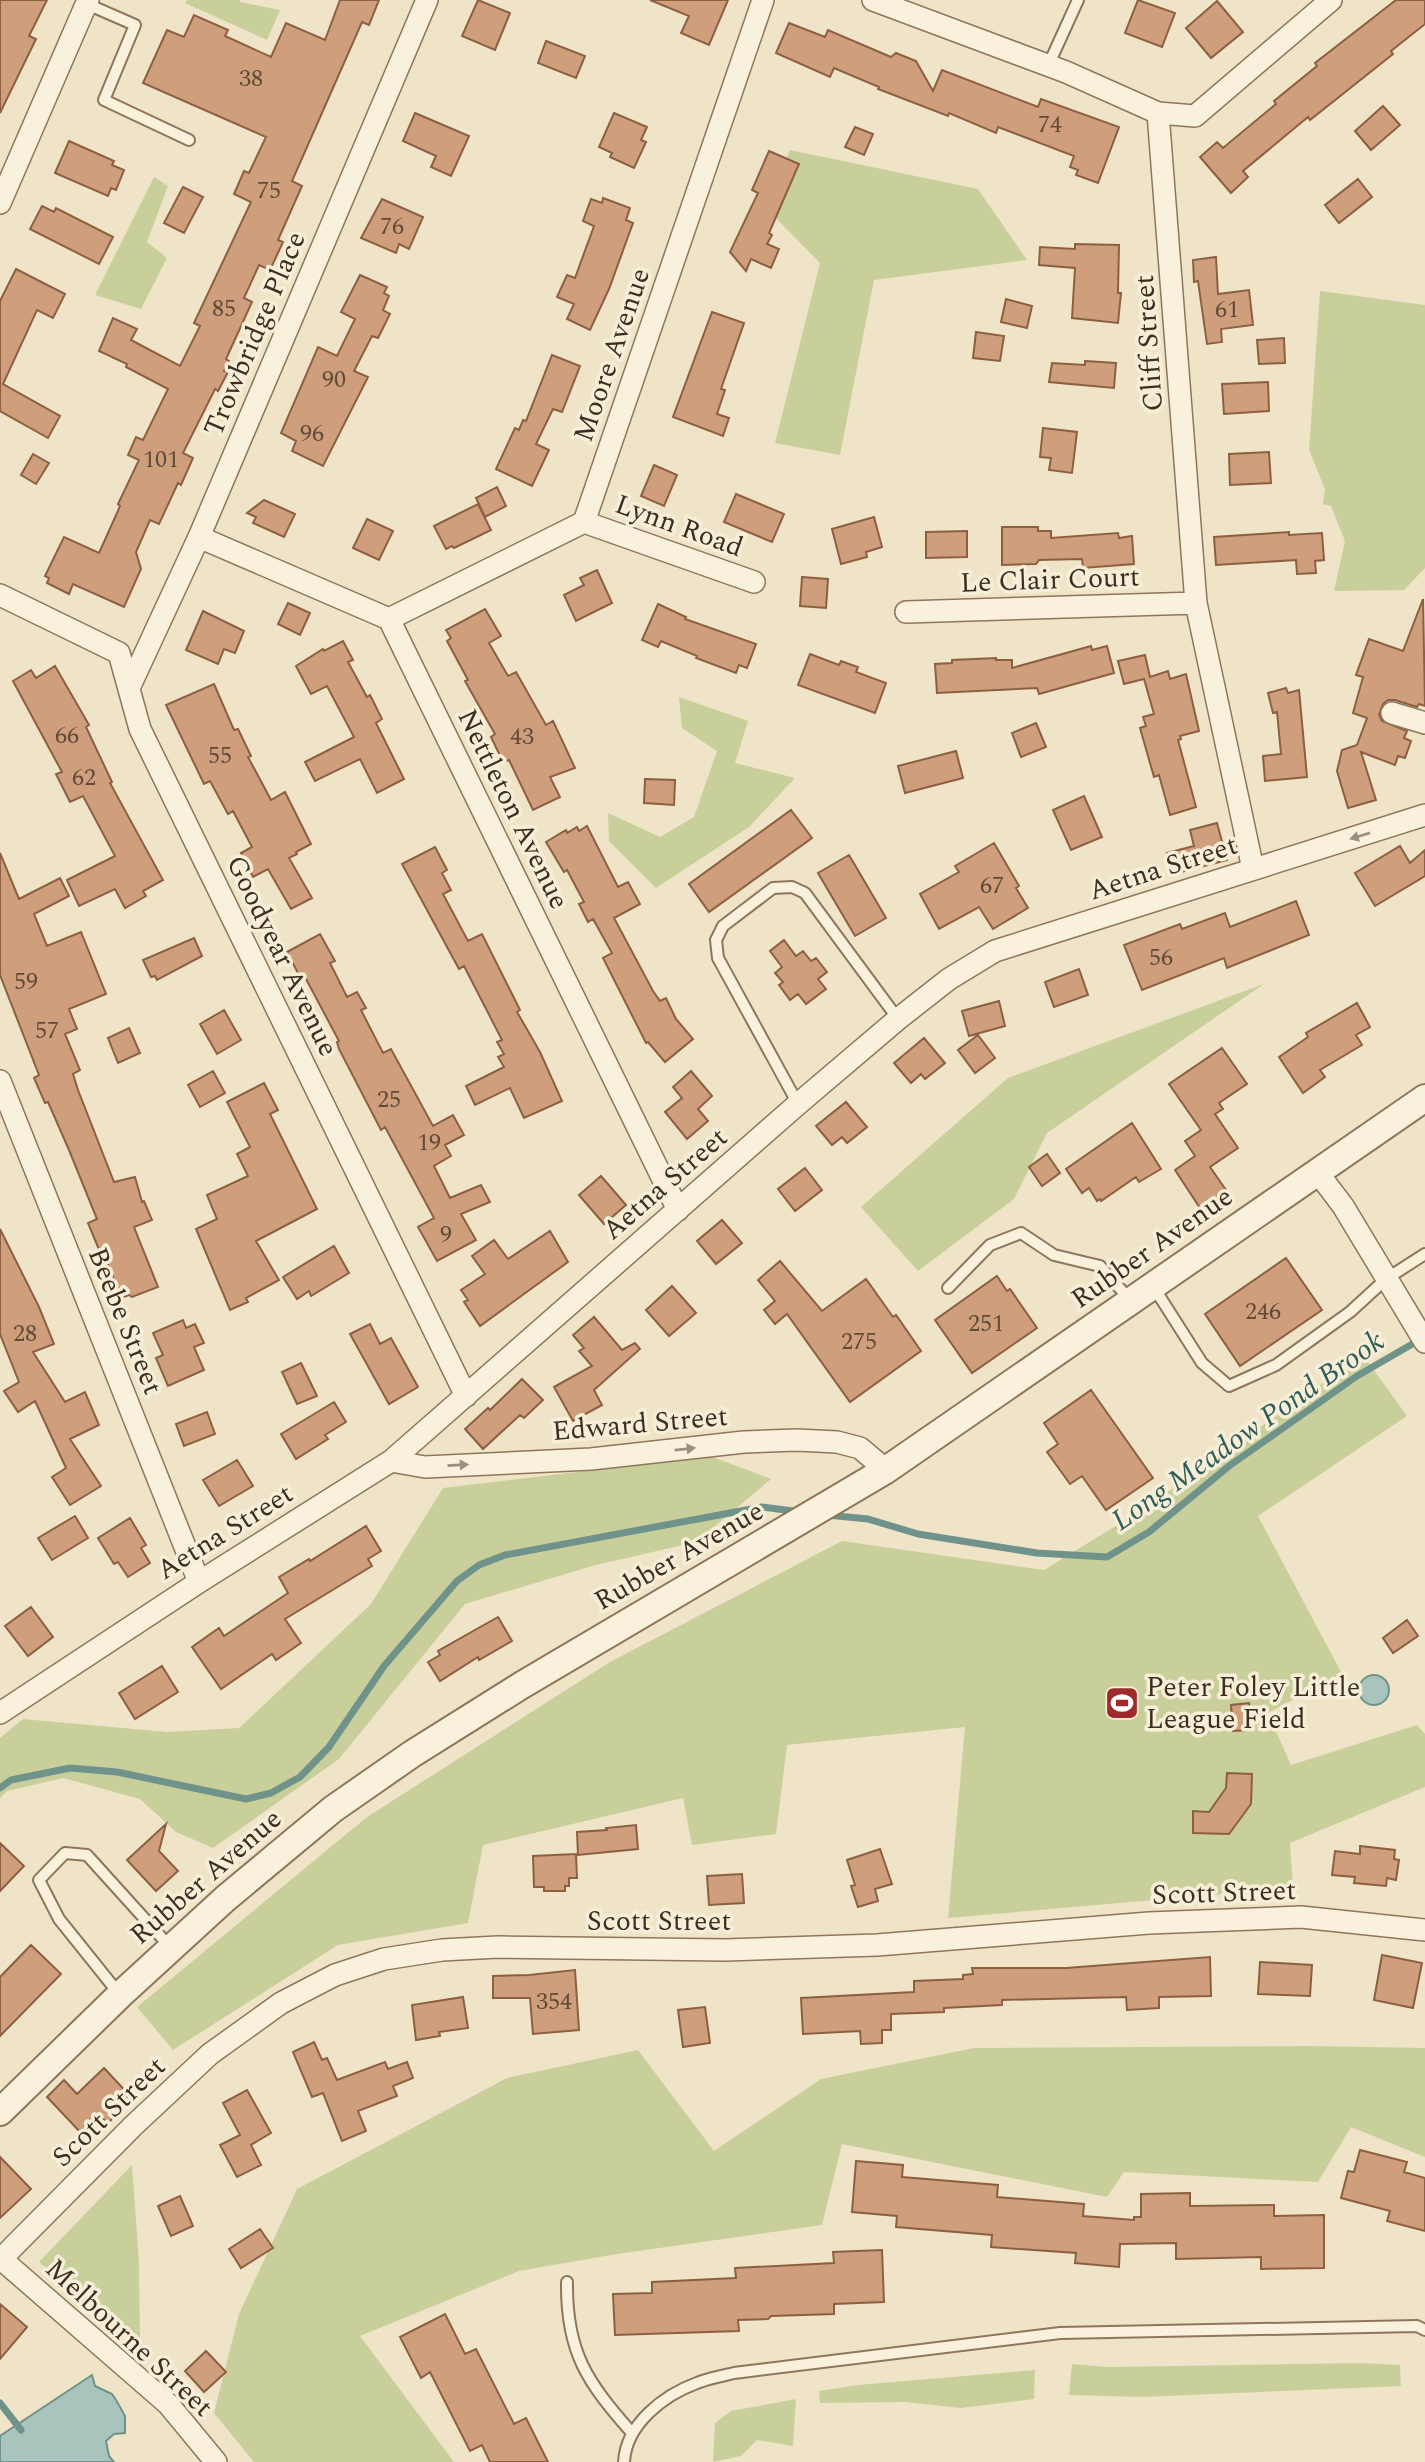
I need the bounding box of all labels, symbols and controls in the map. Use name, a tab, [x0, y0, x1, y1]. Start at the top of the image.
house number: 38	[239, 61, 263, 97]
house number: 74	[1038, 107, 1062, 143]
house number: 75	[257, 173, 281, 209]
house number: 76	[380, 209, 404, 245]
street label: Trowbridge Place	[192, 225, 318, 443]
street label: Moore Avenue	[562, 262, 662, 448]
street label: Cliff Street	[1123, 273, 1175, 413]
house number: 85	[212, 291, 236, 327]
house number: 61	[1215, 292, 1239, 328]
house number: 90	[322, 362, 346, 398]
house number: 96	[300, 416, 324, 452]
house number: 101	[143, 442, 179, 478]
street label: Lynn Road	[609, 483, 749, 569]
street label: Le Clair Court	[960, 555, 1141, 605]
street label: Nettleton Avenue	[446, 701, 580, 917]
house number: 66	[55, 718, 79, 754]
house number: 43	[510, 719, 534, 755]
house number: 55	[208, 738, 232, 774]
house number: 62	[72, 760, 96, 796]
street label: Aetna Street	[1083, 824, 1243, 912]
one-way arrow	[1349, 831, 1370, 841]
street label: Goodyear Avenue	[215, 848, 349, 1064]
house number: 67	[980, 868, 1004, 904]
house number: 56	[1149, 940, 1173, 976]
house number: 59	[14, 964, 38, 1000]
house number: 57	[35, 1013, 59, 1049]
house number: 25	[377, 1082, 401, 1118]
street label: Aetna Street	[593, 1117, 737, 1251]
house number: 19	[417, 1125, 441, 1161]
street label: Rubber Avenue	[1062, 1176, 1242, 1320]
house number: 9	[440, 1217, 452, 1253]
street label: Beebe Street	[76, 1241, 174, 1401]
house number: 246	[1245, 1294, 1281, 1330]
house number: 251	[968, 1306, 1004, 1342]
house number: 28	[13, 1316, 37, 1352]
water label: Long Meadow Pond Brook	[1102, 1319, 1394, 1543]
house number: 275	[841, 1324, 877, 1360]
street label: Edward Street	[550, 1395, 730, 1453]
one-way arrow	[674, 1443, 696, 1454]
one-way arrow	[447, 1460, 469, 1471]
street label: Aetna Street	[148, 1473, 302, 1591]
street label: Rubber Avenue	[586, 1490, 772, 1622]
place label: Peter Foley Little League Field	[1146, 1666, 1360, 1741]
sports icon: Peter Foley Little League Field	[1103, 1684, 1141, 1722]
street label: Rubber Avenue	[120, 1799, 292, 1955]
street label: Scott Street	[1151, 1869, 1297, 1917]
street label: Scott Street	[587, 1900, 731, 1943]
house number: 354	[536, 1984, 572, 2020]
street label: Scott Street	[42, 2046, 176, 2178]
street label: Melbourne Street	[35, 2248, 223, 2428]

